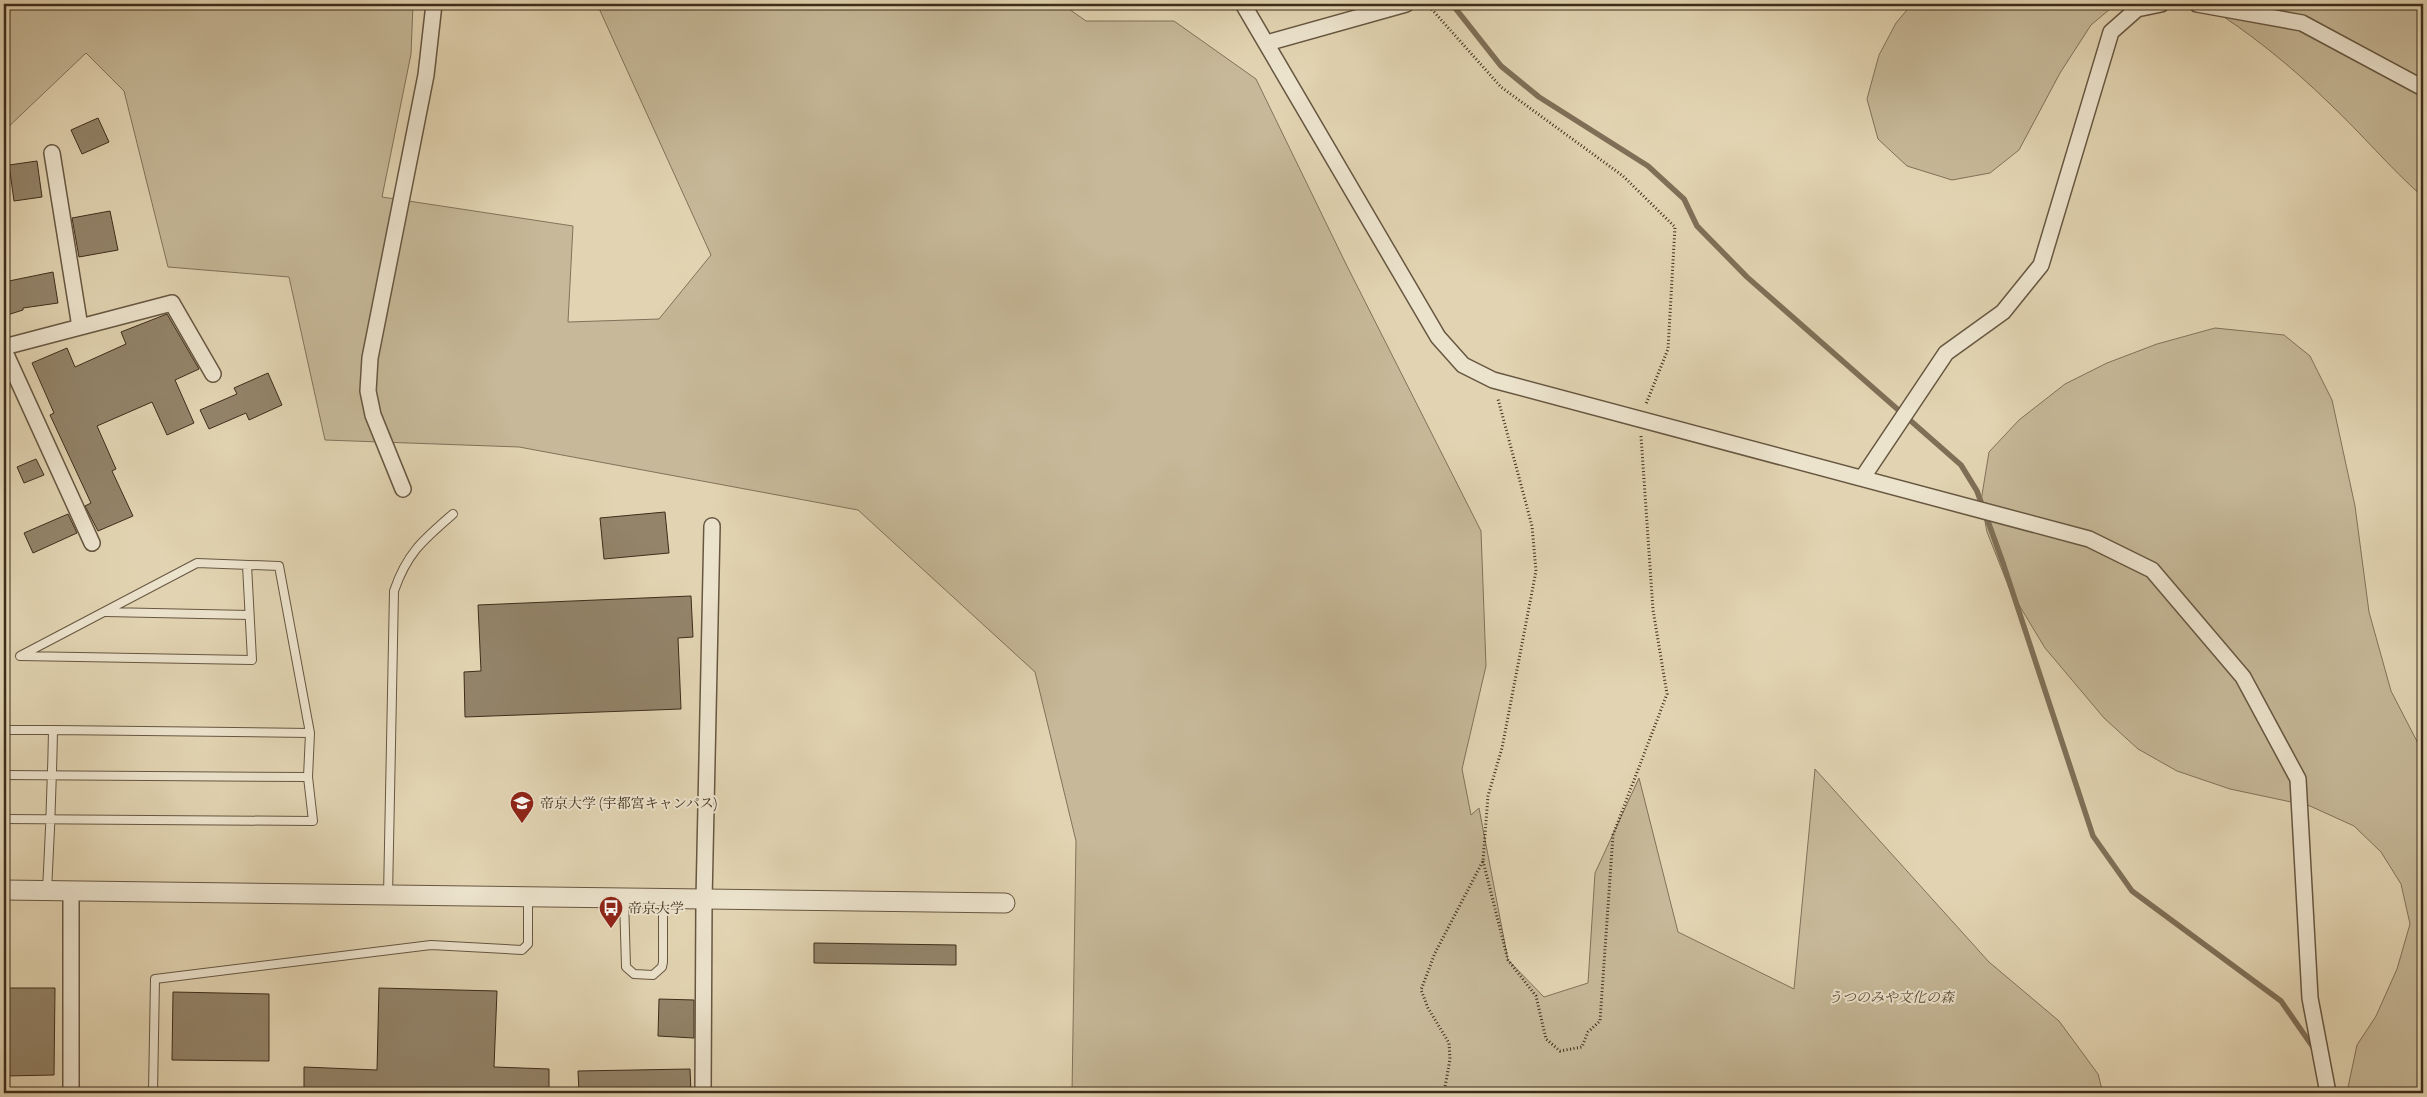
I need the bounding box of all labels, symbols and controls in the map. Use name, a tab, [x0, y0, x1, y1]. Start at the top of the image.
school or university icon: 帝京大学 (宇都宮キャンパス)	[509, 790, 535, 824]
place label: 帝京大学 (宇都宮キャンパス)	[540, 795, 717, 813]
bus stop icon: 帝京大学	[598, 895, 624, 929]
place label: 帝京大学	[628, 900, 684, 918]
park label: うつのみや文化の森	[1828, 989, 1956, 1007]

